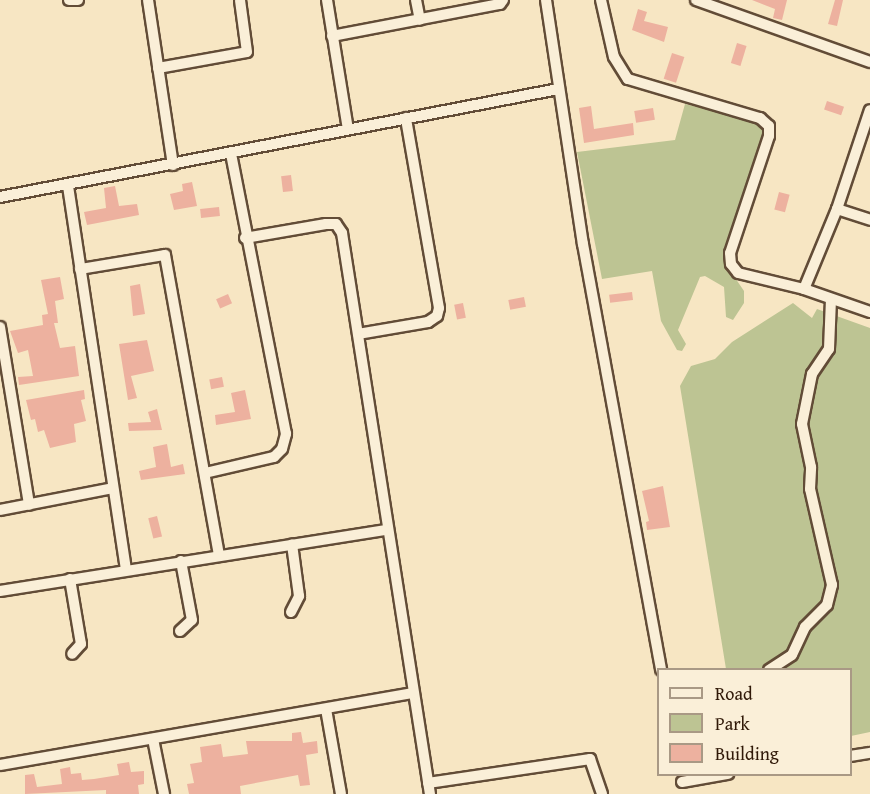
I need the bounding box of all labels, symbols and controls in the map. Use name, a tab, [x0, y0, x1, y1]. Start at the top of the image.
legend	[657, 668, 852, 776]
text: Road	[715, 680, 753, 707]
text: Park	[715, 710, 750, 737]
text: Building	[715, 740, 779, 767]

